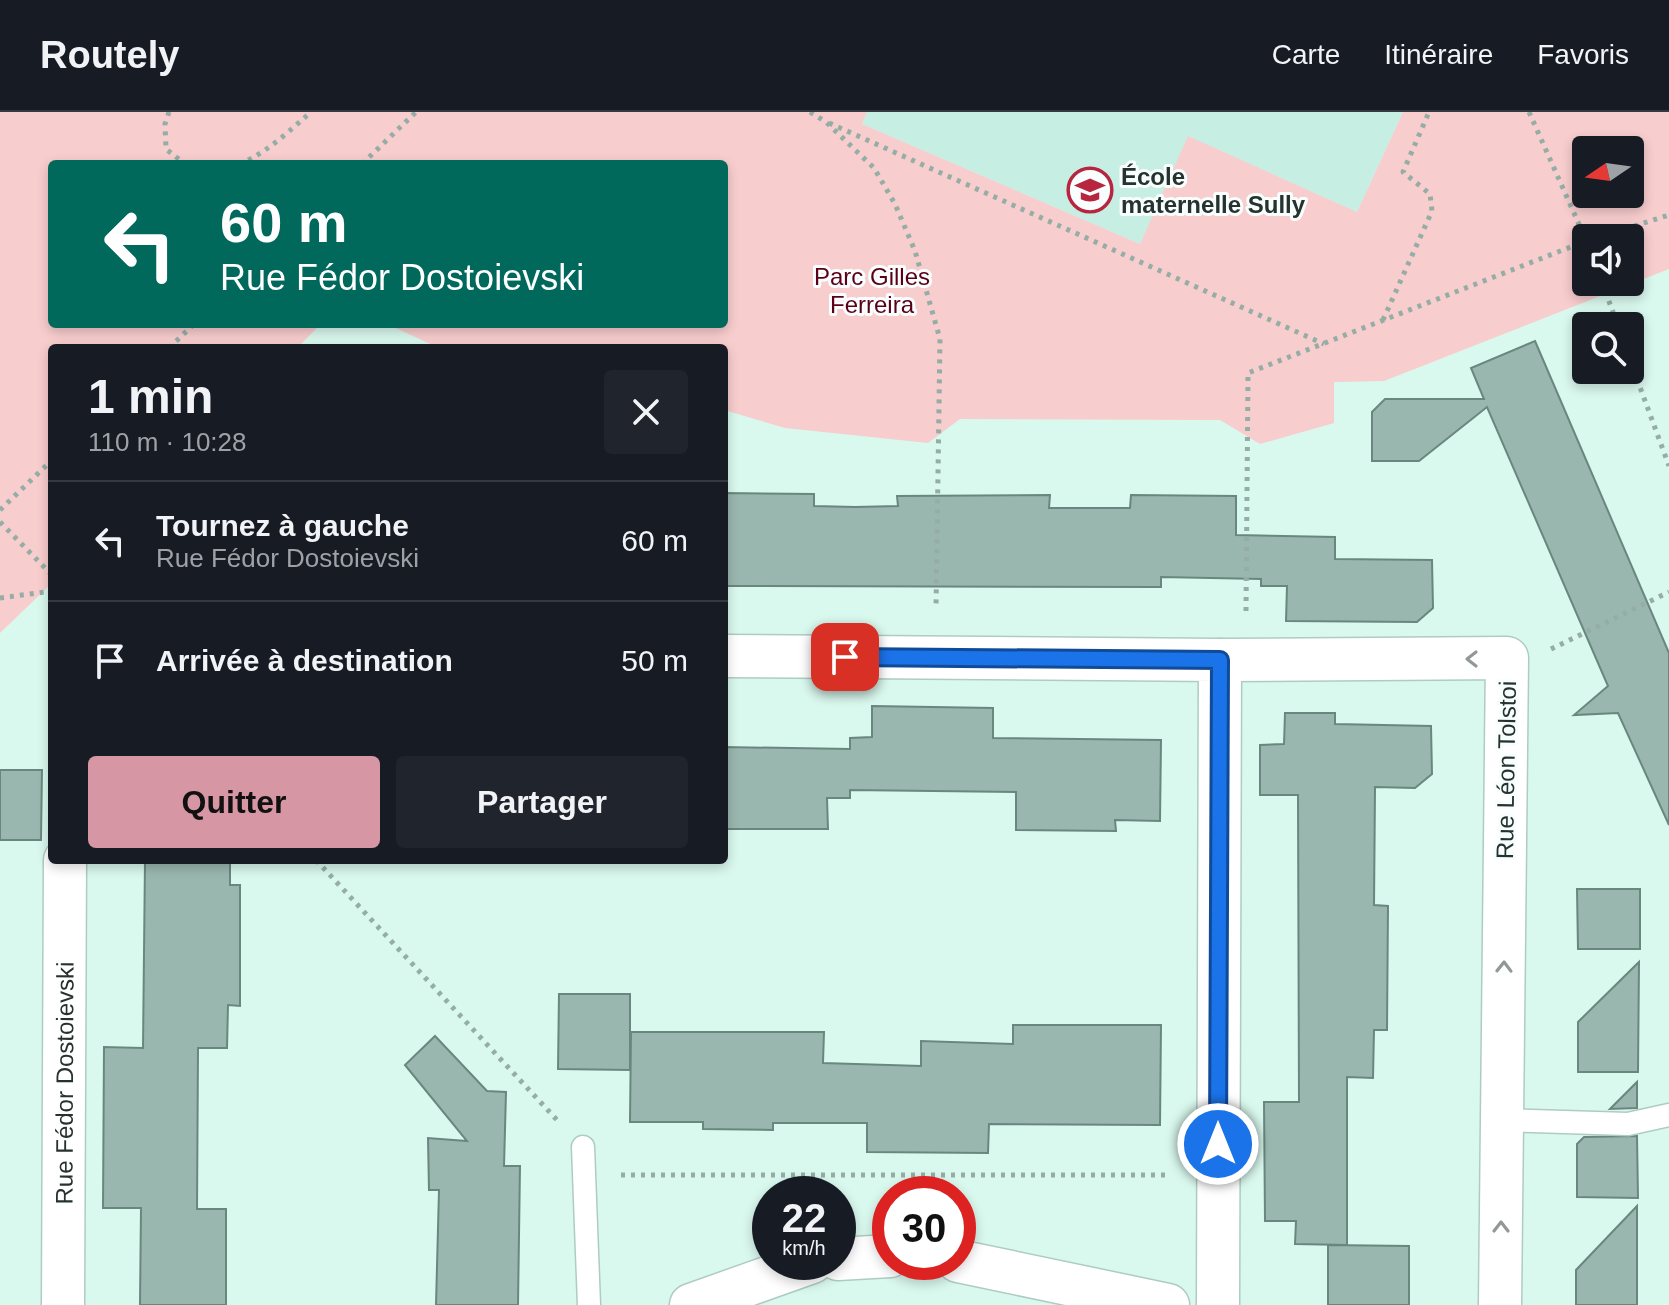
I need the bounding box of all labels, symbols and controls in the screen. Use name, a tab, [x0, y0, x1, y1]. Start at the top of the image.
text: Routely	[40, 34, 179, 76]
text: Carte	[1272, 39, 1340, 70]
text: Itinéraire	[1384, 39, 1493, 70]
text: Favoris	[1537, 39, 1629, 70]
north arrow	[1572, 136, 1644, 208]
map controls	[1572, 136, 1644, 384]
place label: École maternelle Sully	[1121, 163, 1306, 218]
school or university icon: École maternelle Sully	[1066, 166, 1114, 214]
text: 60 m	[220, 191, 348, 254]
icon: left	[88, 192, 192, 296]
button: sound	[1572, 224, 1644, 296]
text: Rue Fédor Dostoievski	[220, 257, 584, 298]
park label: Parc Gilles Ferreira	[814, 263, 930, 318]
button: search	[1572, 312, 1644, 384]
text: 1 min	[88, 370, 213, 423]
button: close	[604, 370, 688, 454]
text: 110 m · 10:28	[88, 427, 247, 457]
text: Tournez à gauche	[156, 509, 409, 542]
icon: left	[88, 519, 132, 563]
text: 60 m	[621, 524, 688, 557]
text: Rue Fédor Dostoievski	[156, 543, 419, 573]
pin	[811, 623, 879, 691]
icon: arrive	[823, 635, 867, 679]
icon: arrive	[88, 639, 132, 683]
text: Arrivée à destination	[156, 644, 453, 677]
text: 50 m	[621, 644, 688, 677]
one-way arrow	[1465, 650, 1478, 667]
street label: Rue Léon Tolstoi	[1491, 681, 1521, 859]
button: Quitter	[88, 756, 380, 848]
button: Partager	[396, 756, 688, 848]
one-way arrow	[1495, 960, 1513, 973]
street label: Rue Fédor Dostoievski	[50, 961, 78, 1205]
position arrow	[1176, 1102, 1260, 1186]
speed limit sign: 30	[872, 1176, 976, 1280]
text: 22	[782, 1196, 826, 1240]
one-way arrow	[1492, 1220, 1510, 1233]
text: km/h	[782, 1237, 826, 1259]

